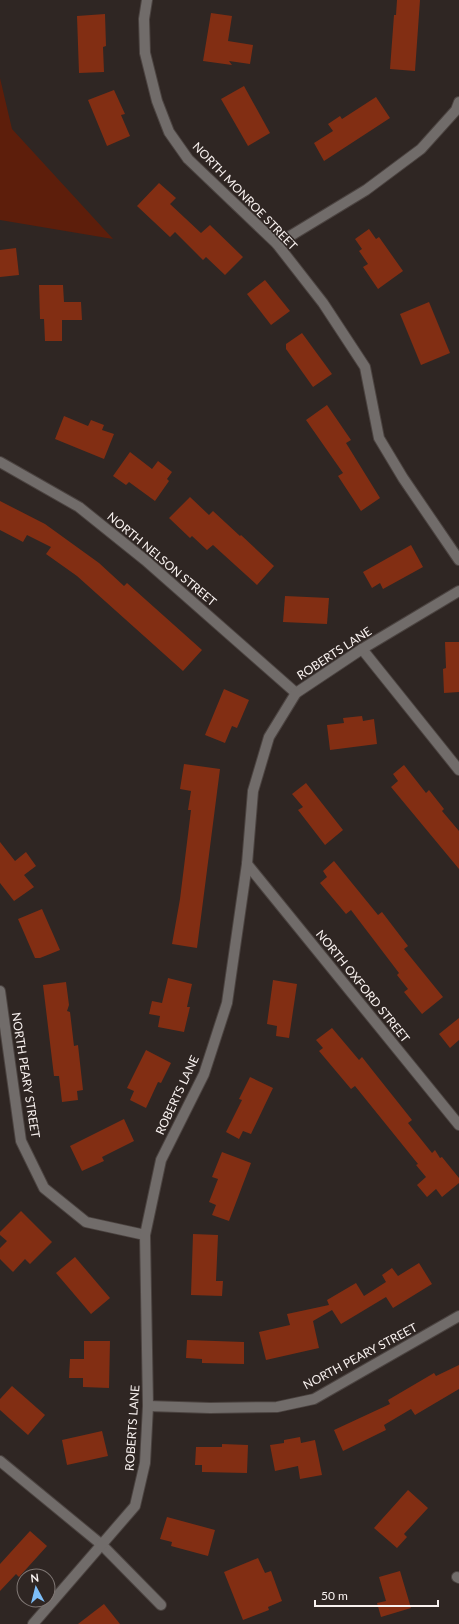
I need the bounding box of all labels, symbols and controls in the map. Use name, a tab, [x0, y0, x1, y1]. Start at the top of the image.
street label: NORTH MONROE STREET	[189, 139, 301, 253]
street label: NORTH NELSON STREET	[104, 509, 220, 609]
street label: ROBERTS LANE	[294, 623, 374, 683]
street label: NORTH OXFORD STREET	[313, 927, 413, 1045]
street label: NORTH PEARY STREET	[9, 1011, 43, 1139]
street label: ROBERTS LANE	[152, 1053, 202, 1137]
street label: NORTH PEARY STREET	[300, 1320, 420, 1392]
street label: ROBERTS LANE	[122, 1385, 142, 1471]
north arrow	[16, 1568, 56, 1608]
text: N	[30, 1571, 40, 1585]
scale bar	[315, 1582, 438, 1608]
text: 50 m	[321, 1588, 348, 1603]

